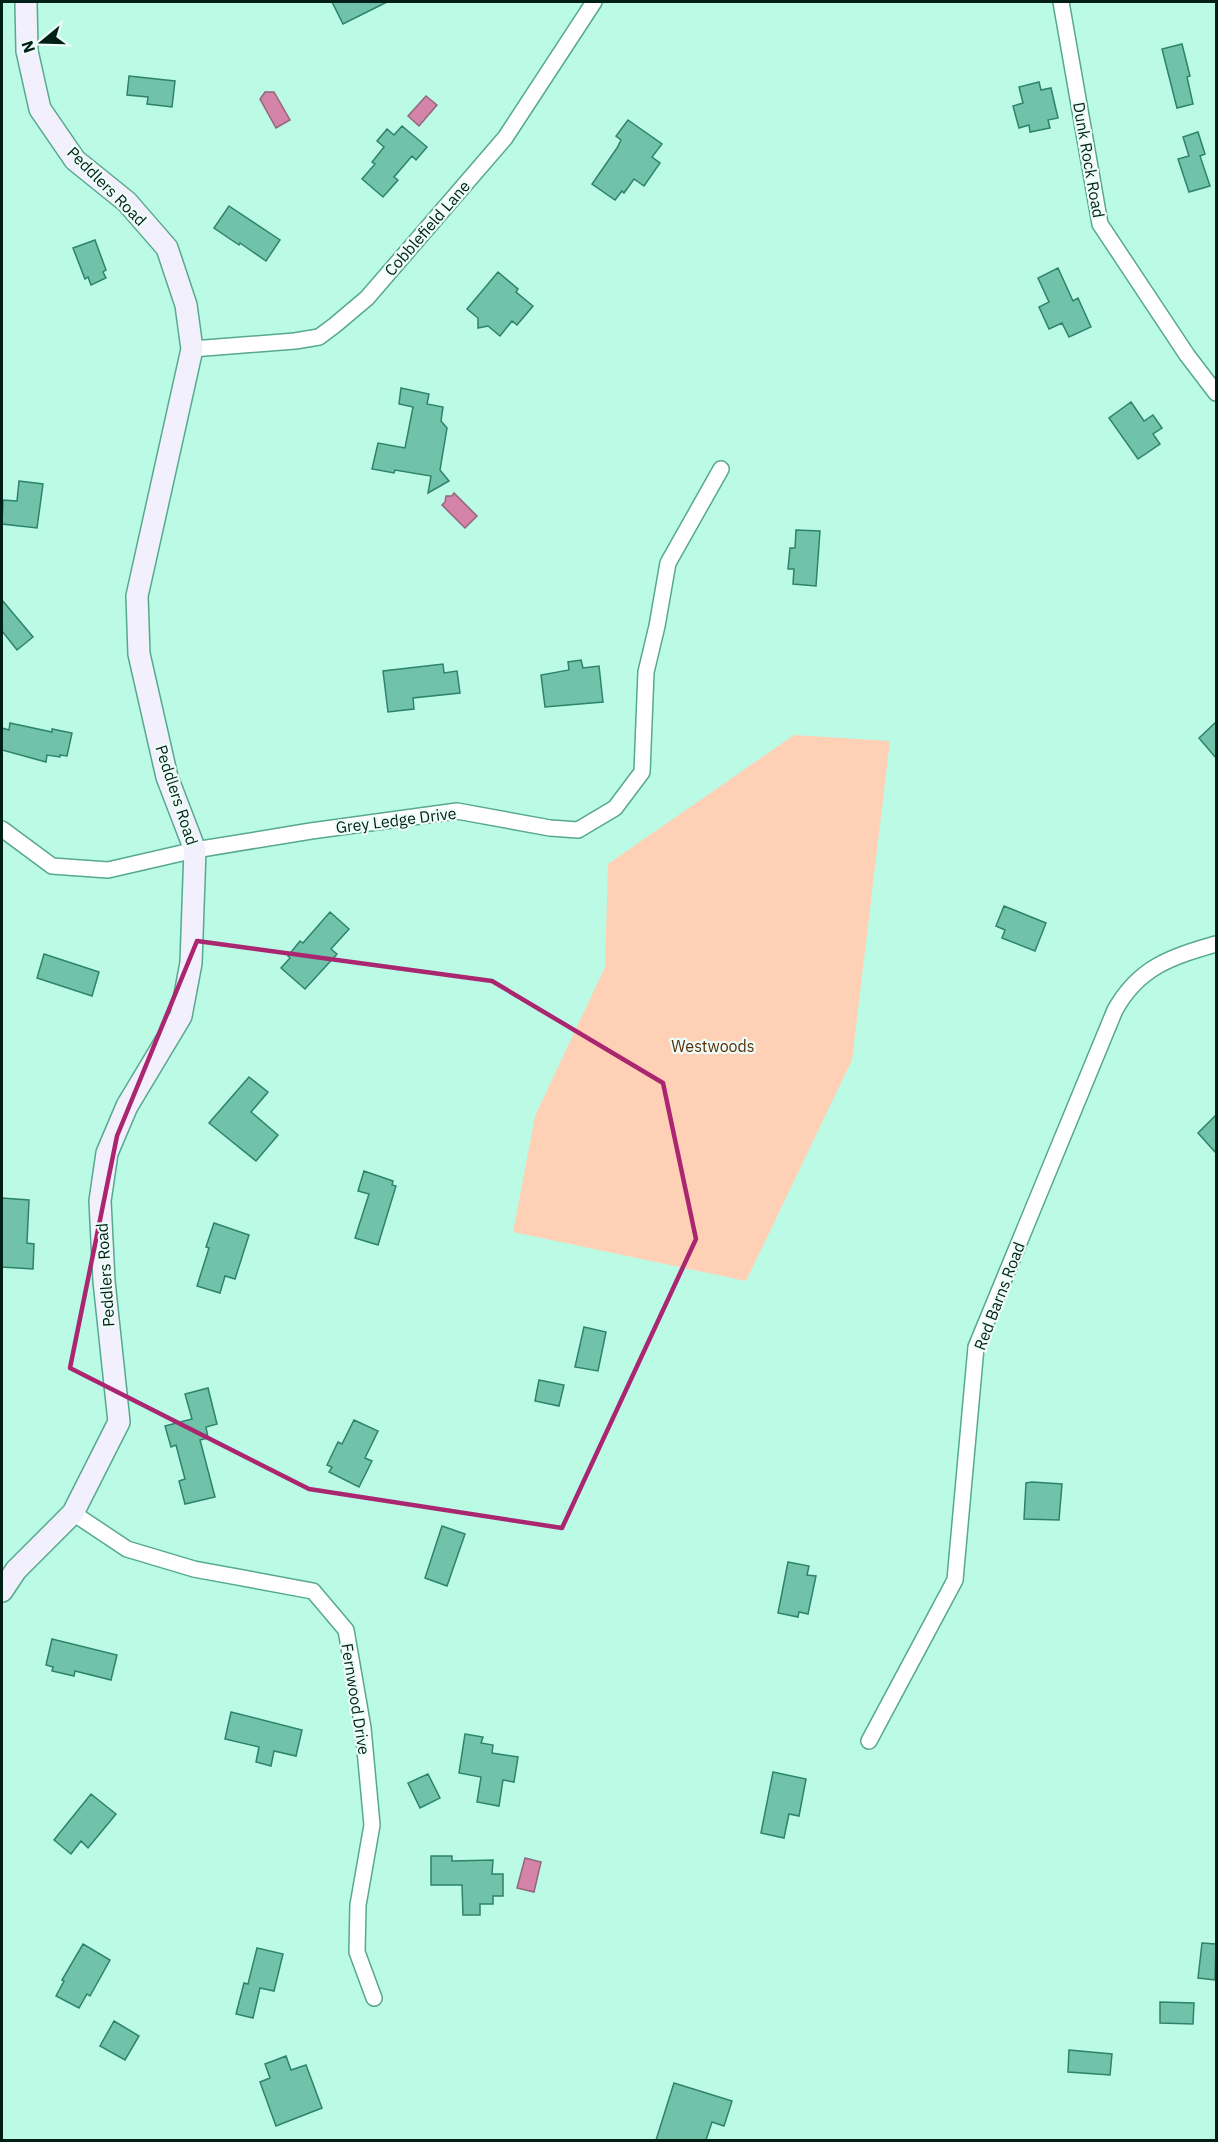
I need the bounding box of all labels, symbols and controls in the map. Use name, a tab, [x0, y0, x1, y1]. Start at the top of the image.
north arrow	[12, 12, 72, 72]
text: N	[16, 38, 39, 56]
street label: Dunk Rock Road	[1069, 101, 1109, 219]
street label: Peddlers Road	[63, 142, 151, 230]
street label: Cobblefield Lane	[380, 176, 474, 280]
street label: Peddlers Road	[151, 742, 203, 848]
street label: Grey Ledge Drive	[335, 803, 458, 837]
park label: Westwoods	[671, 1036, 755, 1056]
street label: Peddlers Road	[91, 1222, 119, 1328]
street label: Red Barns Road	[969, 1239, 1029, 1353]
street label: Fernwood Drive	[337, 1642, 375, 1756]

